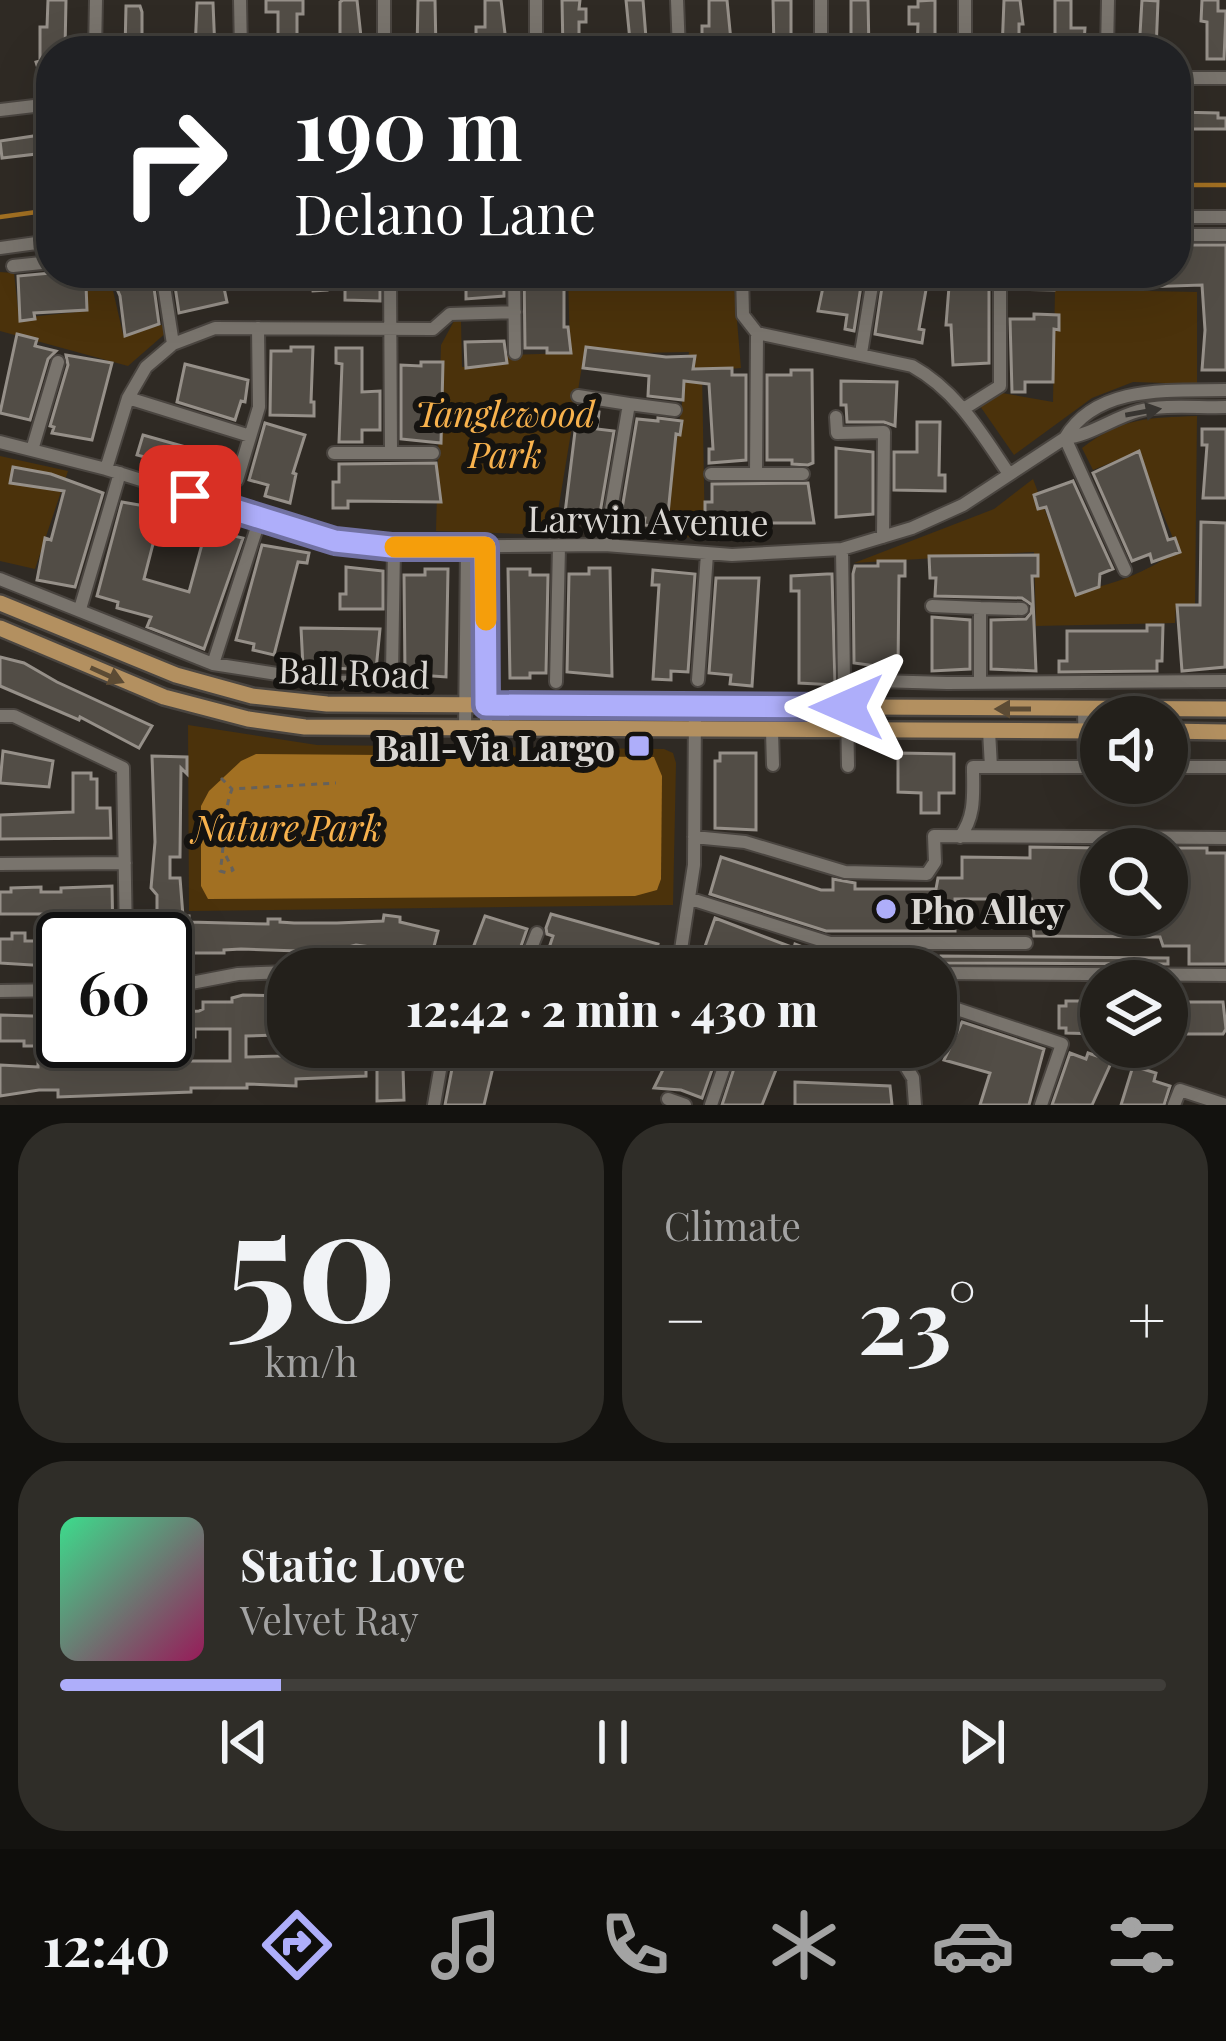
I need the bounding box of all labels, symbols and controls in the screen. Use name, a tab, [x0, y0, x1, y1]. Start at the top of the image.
text: 190 m	[294, 70, 522, 182]
icon: right	[96, 84, 252, 240]
text: Delano Lane	[294, 177, 596, 249]
park label: Tanglewood Park	[415, 388, 596, 477]
one-way arrow	[1125, 402, 1162, 421]
pin	[139, 445, 241, 547]
icon: arrive	[157, 463, 223, 529]
street label: Larwin Avenue	[527, 493, 769, 545]
street label: Ball Road	[277, 644, 431, 698]
position arrow	[784, 644, 910, 770]
one-way arrow	[90, 665, 125, 685]
map controls	[1080, 696, 1188, 1068]
button: sound	[1080, 696, 1188, 804]
one-way arrow	[993, 699, 1031, 718]
place label: Ball-Via Largo	[375, 722, 615, 770]
marker: Ball-Via Largo	[626, 733, 652, 759]
park label: Nature Park	[189, 802, 382, 850]
button: search	[1080, 828, 1188, 936]
place label: Pho Alley	[910, 885, 1065, 933]
marker: Pho Alley	[873, 896, 899, 922]
speed limit sign: 60	[36, 912, 192, 1068]
button: layers	[1080, 960, 1188, 1068]
text: 12:42 · 2 min · 430 m	[406, 978, 818, 1038]
text: 50	[225, 1153, 397, 1361]
text: Climate	[664, 1199, 801, 1251]
text: 23°	[858, 1258, 976, 1378]
text: −	[664, 1274, 707, 1362]
text: +	[1127, 1274, 1166, 1362]
text: km/h	[264, 1335, 358, 1387]
text: Static Love	[240, 1533, 465, 1593]
text: Velvet Ray	[240, 1593, 419, 1645]
icon: previous	[211, 1709, 277, 1775]
icon: pause	[580, 1709, 646, 1775]
icon: next	[949, 1709, 1015, 1775]
icon: directions	[255, 1903, 339, 1987]
icon: music	[424, 1903, 508, 1987]
icon: phone	[593, 1903, 677, 1987]
icon: climate	[762, 1903, 846, 1987]
icon: car	[931, 1903, 1015, 1987]
icon: filters	[1100, 1903, 1184, 1987]
text: 12:40	[42, 1909, 170, 1981]

